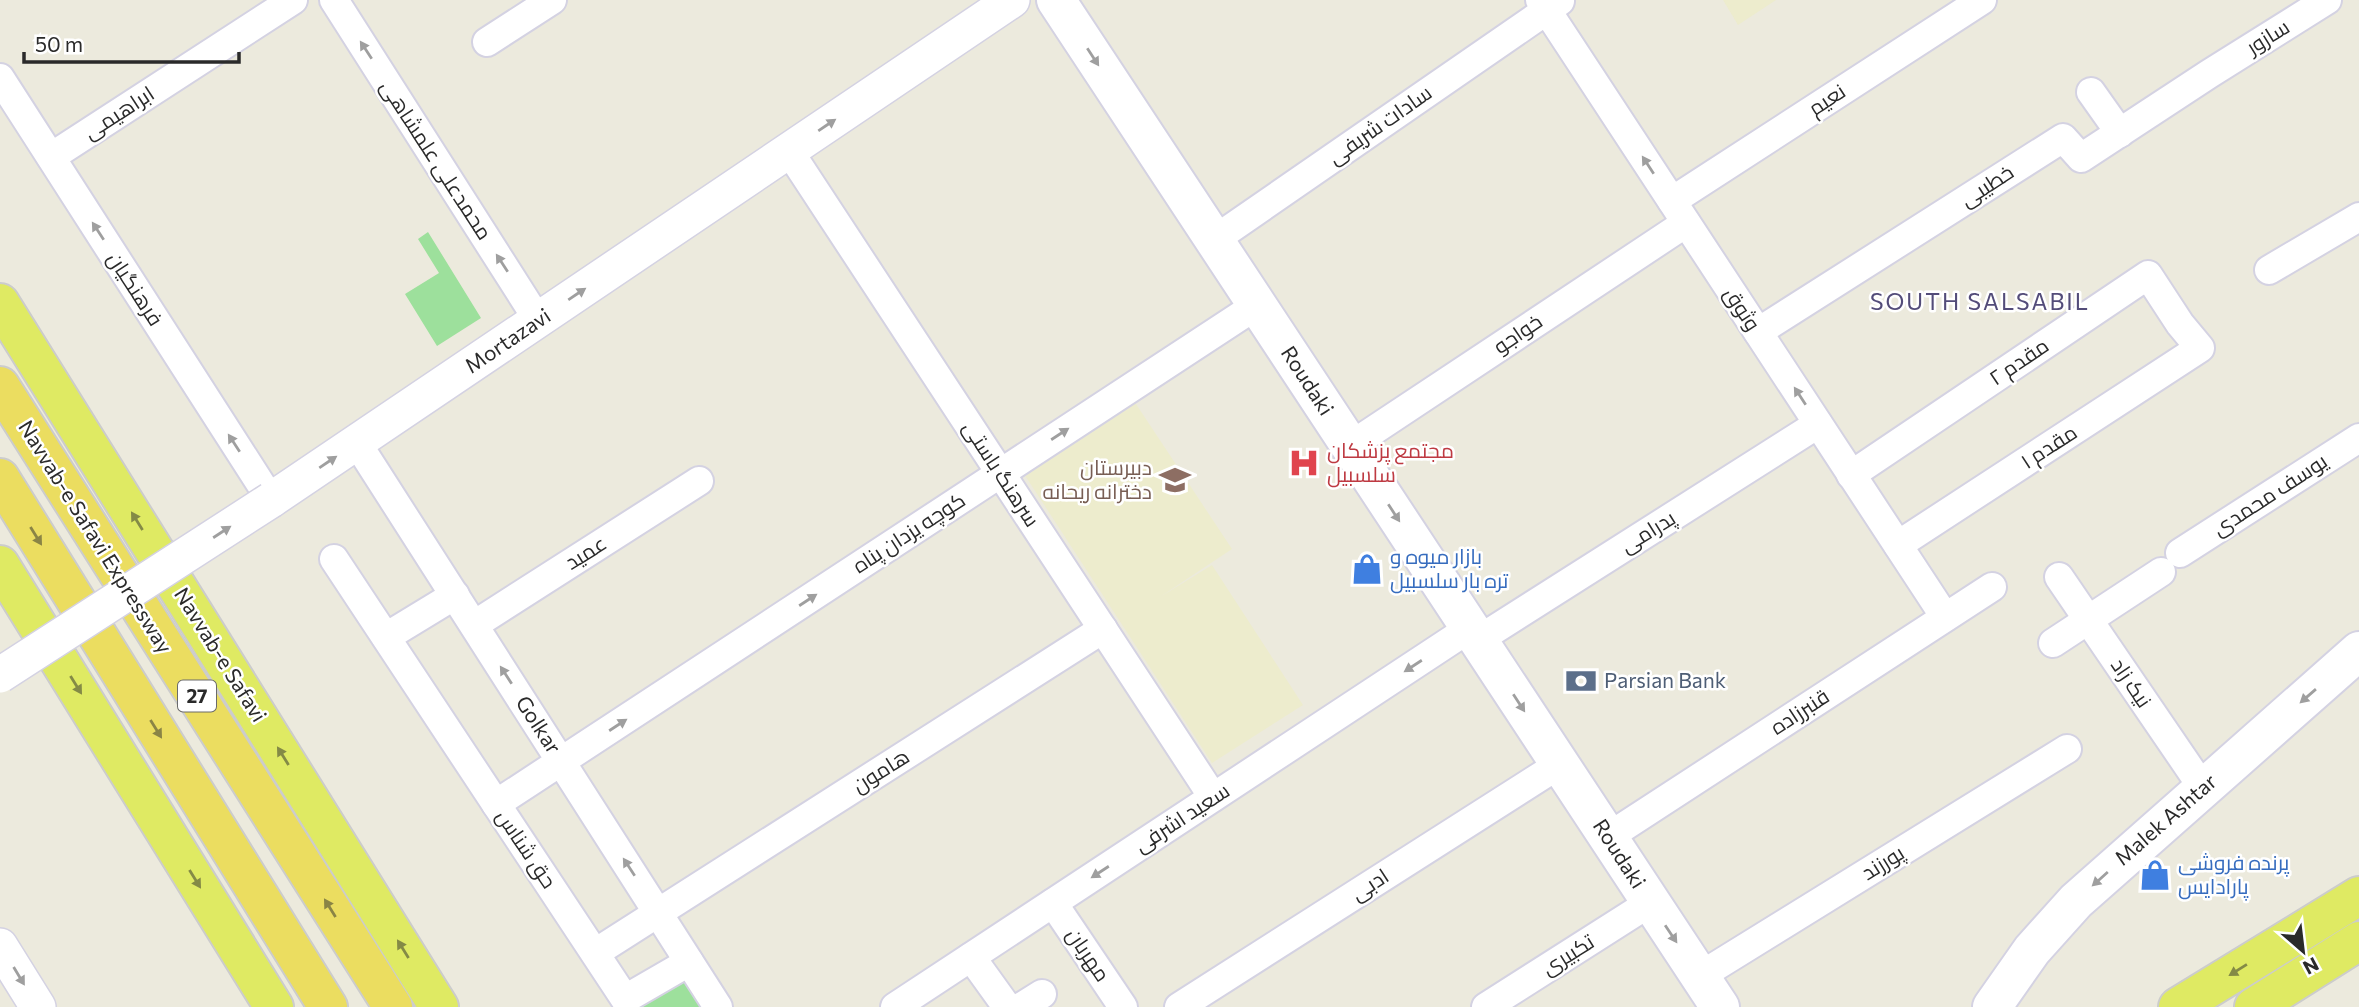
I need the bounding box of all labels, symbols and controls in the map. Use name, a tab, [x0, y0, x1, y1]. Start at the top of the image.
street label: سازور	[2240, 13, 2294, 60]
scale bar	[24, 21, 240, 65]
text: 50 m	[35, 31, 83, 56]
one-way arrow	[360, 41, 373, 60]
one-way arrow	[1087, 47, 1100, 67]
street label: محمدعلی علمشاهی	[375, 75, 498, 245]
street label: نعیم	[1803, 78, 1851, 122]
street label: سادات شریفی	[1322, 79, 1437, 170]
street label: ابراهیمی	[78, 80, 159, 145]
one-way arrow	[817, 119, 836, 132]
one-way arrow	[1641, 156, 1655, 174]
street label: خطیبی	[1955, 158, 2019, 213]
one-way arrow	[91, 222, 105, 240]
street label: فرهنگیان	[101, 246, 169, 331]
one-way arrow	[495, 253, 508, 272]
street label: وثوق	[1718, 282, 1767, 336]
one-way arrow	[568, 287, 586, 301]
district label: SOUTH SALSABIL	[1870, 287, 2090, 315]
street label: Mortazavi	[460, 302, 555, 378]
street label: خواجو	[1488, 308, 1547, 359]
street label: مقدم ۲	[1984, 332, 2054, 392]
street label: Roudaki	[1277, 341, 1340, 420]
one-way arrow	[1793, 387, 1807, 405]
street label: Navvab-e Safavi Expressway	[14, 415, 178, 657]
street label: سرهنگ باستی	[957, 416, 1046, 532]
street label: مقدم ۱	[2015, 418, 2083, 476]
one-way arrow	[1050, 428, 1070, 441]
one-way arrow	[228, 433, 241, 453]
place label: مجتمع پزشکان سلسبیل	[1327, 437, 1454, 488]
hospital icon: مجتمع پزشکان سلسبیل	[1287, 446, 1321, 480]
street label: یوسف محمدی	[2207, 447, 2333, 542]
place label: دبیرستان دخترانه ریحانه	[1043, 454, 1152, 504]
one-way arrow	[318, 456, 338, 469]
school or university icon: دبیرستان دخترانه ریحانه	[1158, 463, 1192, 497]
street label: کوچه یزدان پناه	[847, 486, 971, 580]
one-way arrow	[1387, 504, 1401, 522]
street label: پدرامی	[1615, 504, 1681, 560]
one-way arrow	[130, 512, 143, 531]
one-way arrow	[213, 525, 232, 538]
one-way arrow	[30, 526, 42, 545]
street label: عمید	[560, 529, 610, 574]
place label: بازار میوه و تره بار سلسبیل	[1390, 543, 1509, 594]
shop icon: بازار میوه و تره بار سلسبیل	[1350, 552, 1384, 586]
street label: Navvab-e Safavi	[170, 582, 273, 726]
one-way arrow	[799, 594, 818, 607]
street label: نیک زاد	[2106, 653, 2158, 712]
one-way arrow	[1403, 659, 1423, 672]
bank icon: Parsian Bank	[1564, 664, 1598, 698]
one-way arrow	[500, 666, 513, 685]
place label: Parsian Bank	[1604, 667, 1726, 692]
one-way arrow	[69, 676, 82, 695]
road number: 27	[178, 680, 216, 712]
street label: قنبرزاده	[1765, 683, 1834, 740]
one-way arrow	[2299, 688, 2317, 704]
street label: Golkar	[511, 691, 567, 758]
one-way arrow	[1513, 693, 1526, 712]
one-way arrow	[609, 718, 628, 731]
one-way arrow	[149, 719, 162, 739]
street label: هامون	[847, 743, 914, 799]
one-way arrow	[276, 746, 289, 766]
street label: Malek Ashtar	[2109, 768, 2221, 870]
street label: سعید اشرفی	[1129, 777, 1234, 858]
street label: حق شناس	[490, 804, 563, 893]
street label: Roudaki	[1589, 814, 1652, 893]
street label: پورزند	[1856, 839, 1910, 887]
place label: پرنده فروشی پارادایس	[2178, 849, 2290, 901]
one-way arrow	[622, 857, 635, 877]
shop icon: پرنده فروشی پارادایس	[2138, 858, 2172, 892]
street label: ادبی	[1346, 862, 1394, 907]
one-way arrow	[1090, 865, 1110, 878]
one-way arrow	[189, 869, 202, 888]
one-way arrow	[2092, 870, 2109, 886]
one-way arrow	[324, 898, 337, 918]
north arrow	[2268, 916, 2338, 986]
street label: مهربان	[1061, 923, 1116, 987]
one-way arrow	[1665, 924, 1678, 943]
street label: تکبیری	[1536, 928, 1599, 981]
one-way arrow	[397, 939, 410, 959]
text: N	[2300, 953, 2323, 980]
one-way arrow	[2229, 964, 2248, 976]
one-way arrow	[12, 967, 25, 986]

